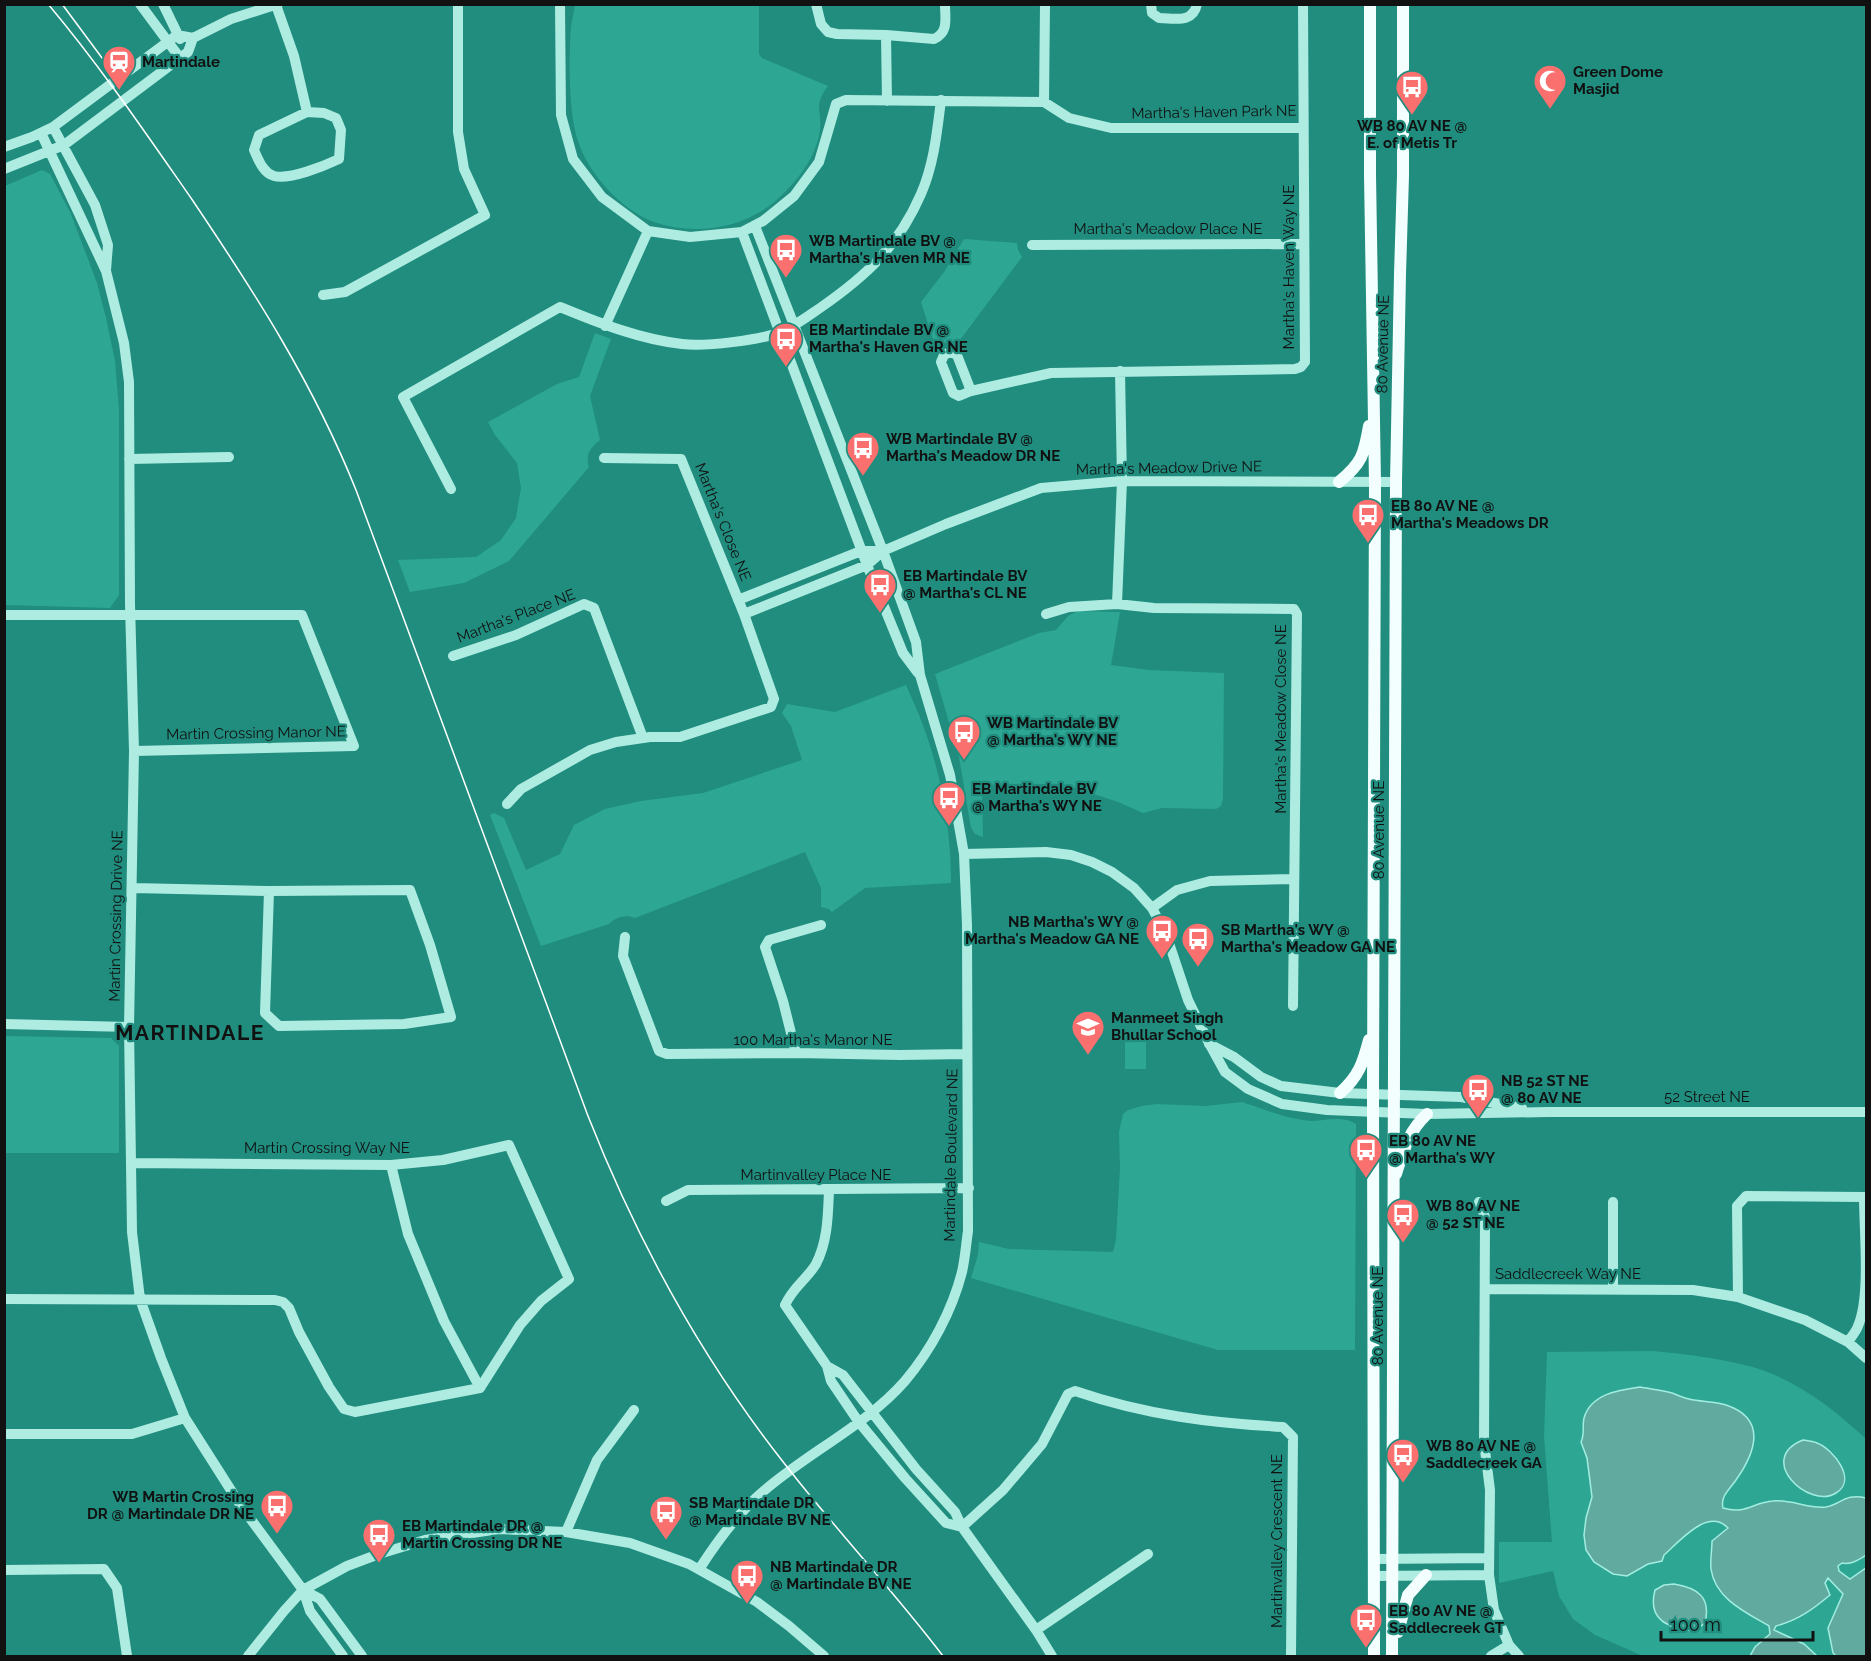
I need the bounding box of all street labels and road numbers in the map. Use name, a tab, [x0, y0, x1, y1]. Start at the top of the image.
street label: Martha's Haven Park NE	[1131, 102, 1297, 122]
street label: Martha's Haven Way NE	[1280, 185, 1298, 349]
street label: Martha's Meadow Place NE	[1074, 220, 1262, 238]
street label: 80 Avenue NE	[1373, 295, 1393, 393]
street label: Martha's Meadow Drive NE	[1076, 457, 1262, 479]
street label: Martha's Close NE	[691, 460, 755, 584]
street label: Martha's Place NE	[454, 585, 578, 647]
street label: Martha's Meadow Close NE	[1272, 624, 1290, 814]
street label: Martin Crossing Manor NE	[166, 722, 346, 744]
street label: 80 Avenue NE	[1370, 781, 1388, 879]
street label: Martin Crossing Drive NE	[106, 830, 126, 1002]
street label: 100 Martha's Manor NE	[733, 1031, 893, 1049]
street label: Martindale Boulevard NE	[940, 1068, 962, 1242]
street label: 52 Street NE	[1664, 1088, 1750, 1106]
street label: Martin Crossing Way NE	[244, 1139, 410, 1157]
street label: Martinvalley Place NE	[741, 1166, 891, 1184]
street label: Saddlecreek Way NE	[1495, 1265, 1641, 1283]
street label: 80 Avenue NE	[1369, 1267, 1387, 1365]
street label: Martinvalley Crescent NE	[1268, 1454, 1286, 1628]

